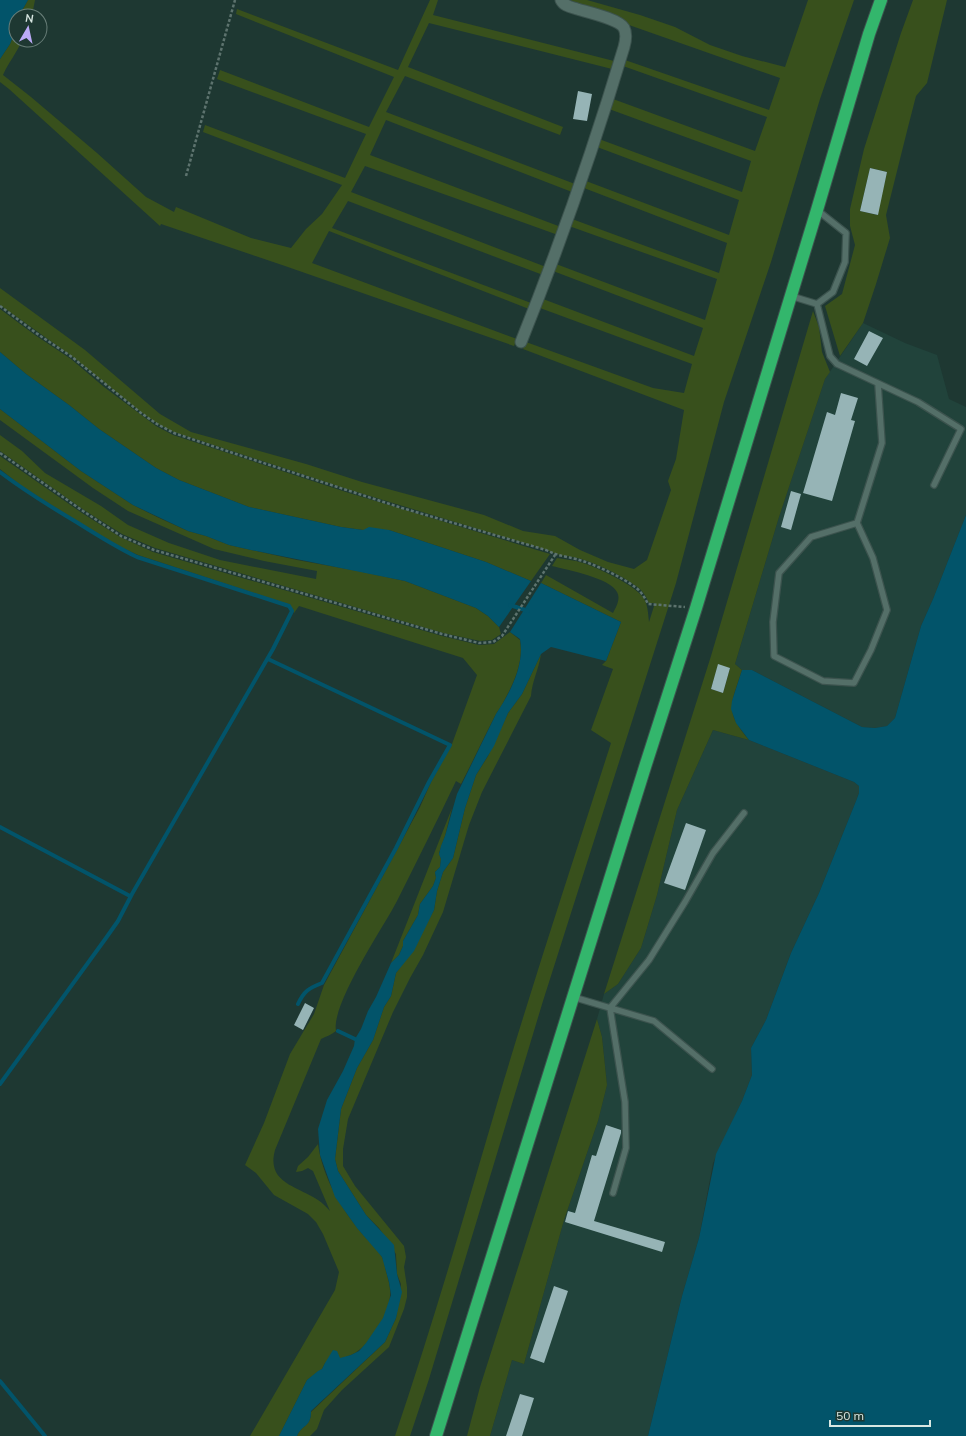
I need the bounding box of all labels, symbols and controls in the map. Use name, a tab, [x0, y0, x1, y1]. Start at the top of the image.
north arrow	[8, 8, 48, 48]
text: N	[24, 11, 35, 26]
scale bar	[830, 1402, 930, 1428]
text: 50 m	[836, 1408, 864, 1423]

